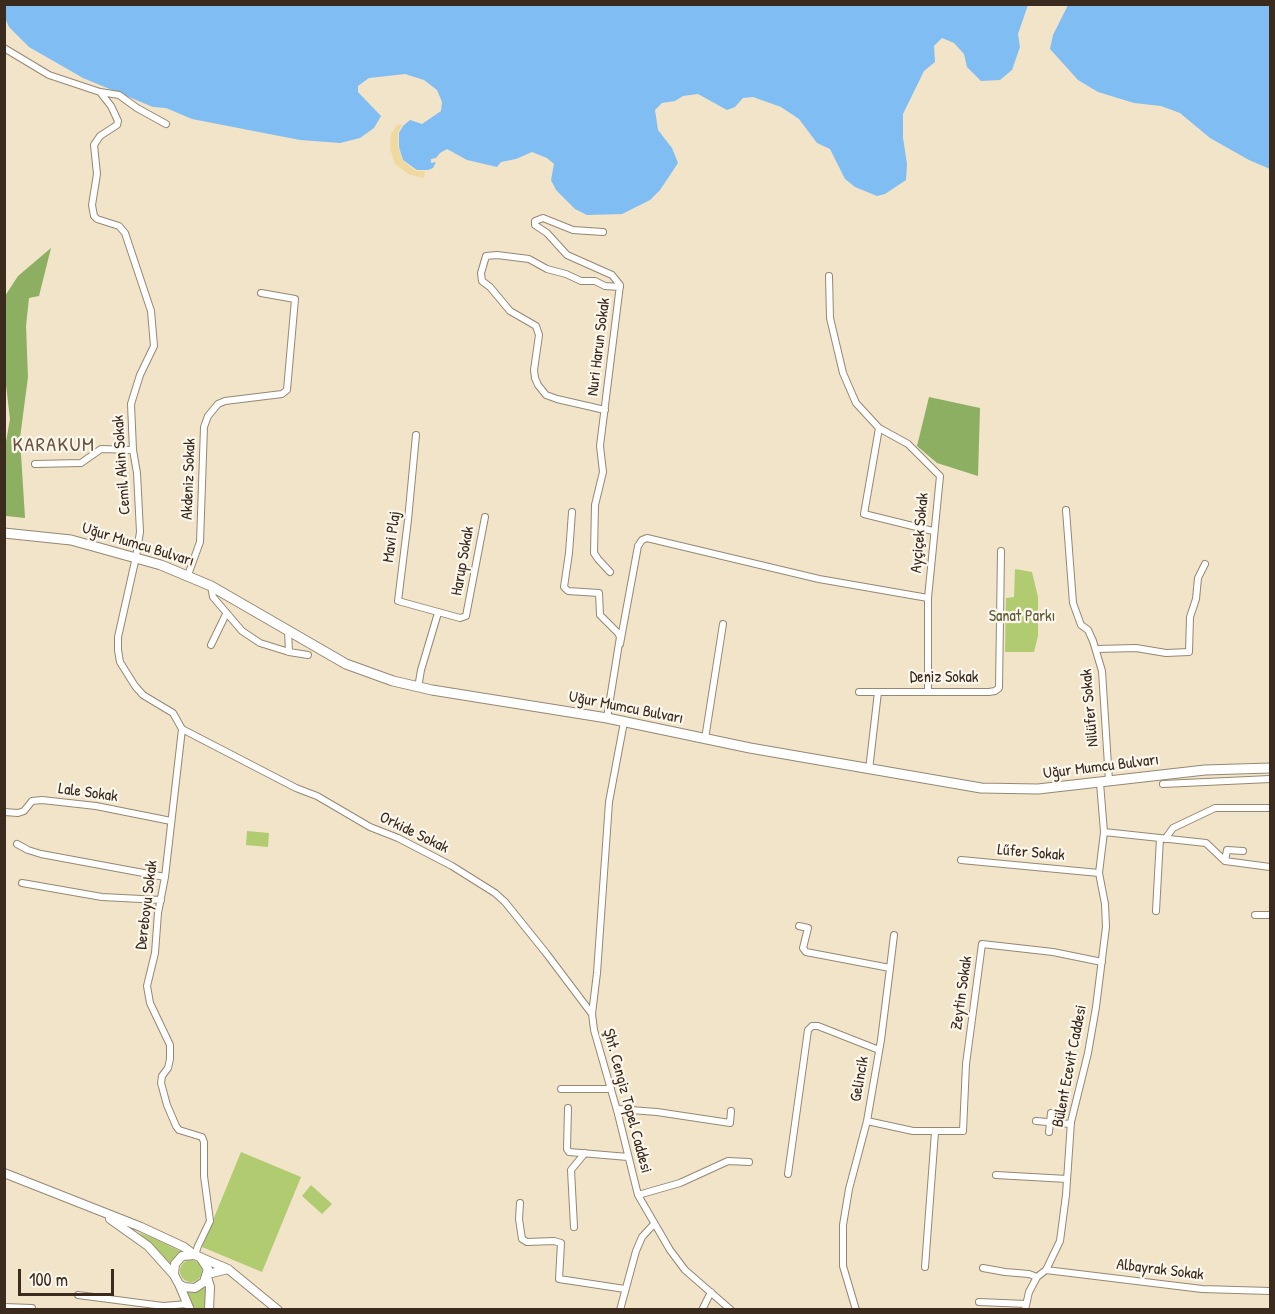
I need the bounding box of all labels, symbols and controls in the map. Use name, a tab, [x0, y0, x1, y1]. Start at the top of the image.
street label: Nuri Harun Sokak	[583, 297, 615, 397]
street label: Cemil Akin Sokak	[109, 415, 135, 515]
district label: KARAKUM	[13, 434, 95, 458]
street label: Akdeniz Sokak	[178, 438, 200, 520]
street label: Ayçiçek Sokak	[907, 492, 933, 574]
street label: Mavi Plaj	[379, 510, 405, 564]
street label: Uğur Mumcu Bulvarı	[80, 519, 196, 571]
street label: Harup Sokak	[447, 525, 479, 597]
park label: Sanat Parkı	[989, 607, 1055, 627]
street label: Deniz Sokak	[910, 668, 978, 688]
street label: Nilüfer Sokak	[1077, 668, 1103, 748]
street label: Uğur Mumcu Bulvarı	[567, 687, 685, 729]
street label: Uğur Mumcu Bulvarı	[1042, 750, 1160, 784]
street label: Lale Sokak	[57, 779, 119, 807]
street label: Orkide Sokak	[376, 808, 452, 858]
street label: Lűfer Sokak	[996, 840, 1066, 866]
street label: Dereboyu Sokak	[132, 859, 162, 951]
street label: Zeytin Sokak	[947, 955, 977, 1031]
street label: Bülent Ecevit Caddesi	[1049, 1003, 1091, 1129]
street label: Şht. Cengiz Topel Caddesi	[598, 1027, 656, 1175]
street label: Gelincik	[847, 1055, 873, 1103]
street label: Albayrak Sokak	[1115, 1255, 1205, 1285]
scale bar	[21, 1257, 117, 1295]
text: 100 m	[29, 1267, 68, 1292]

